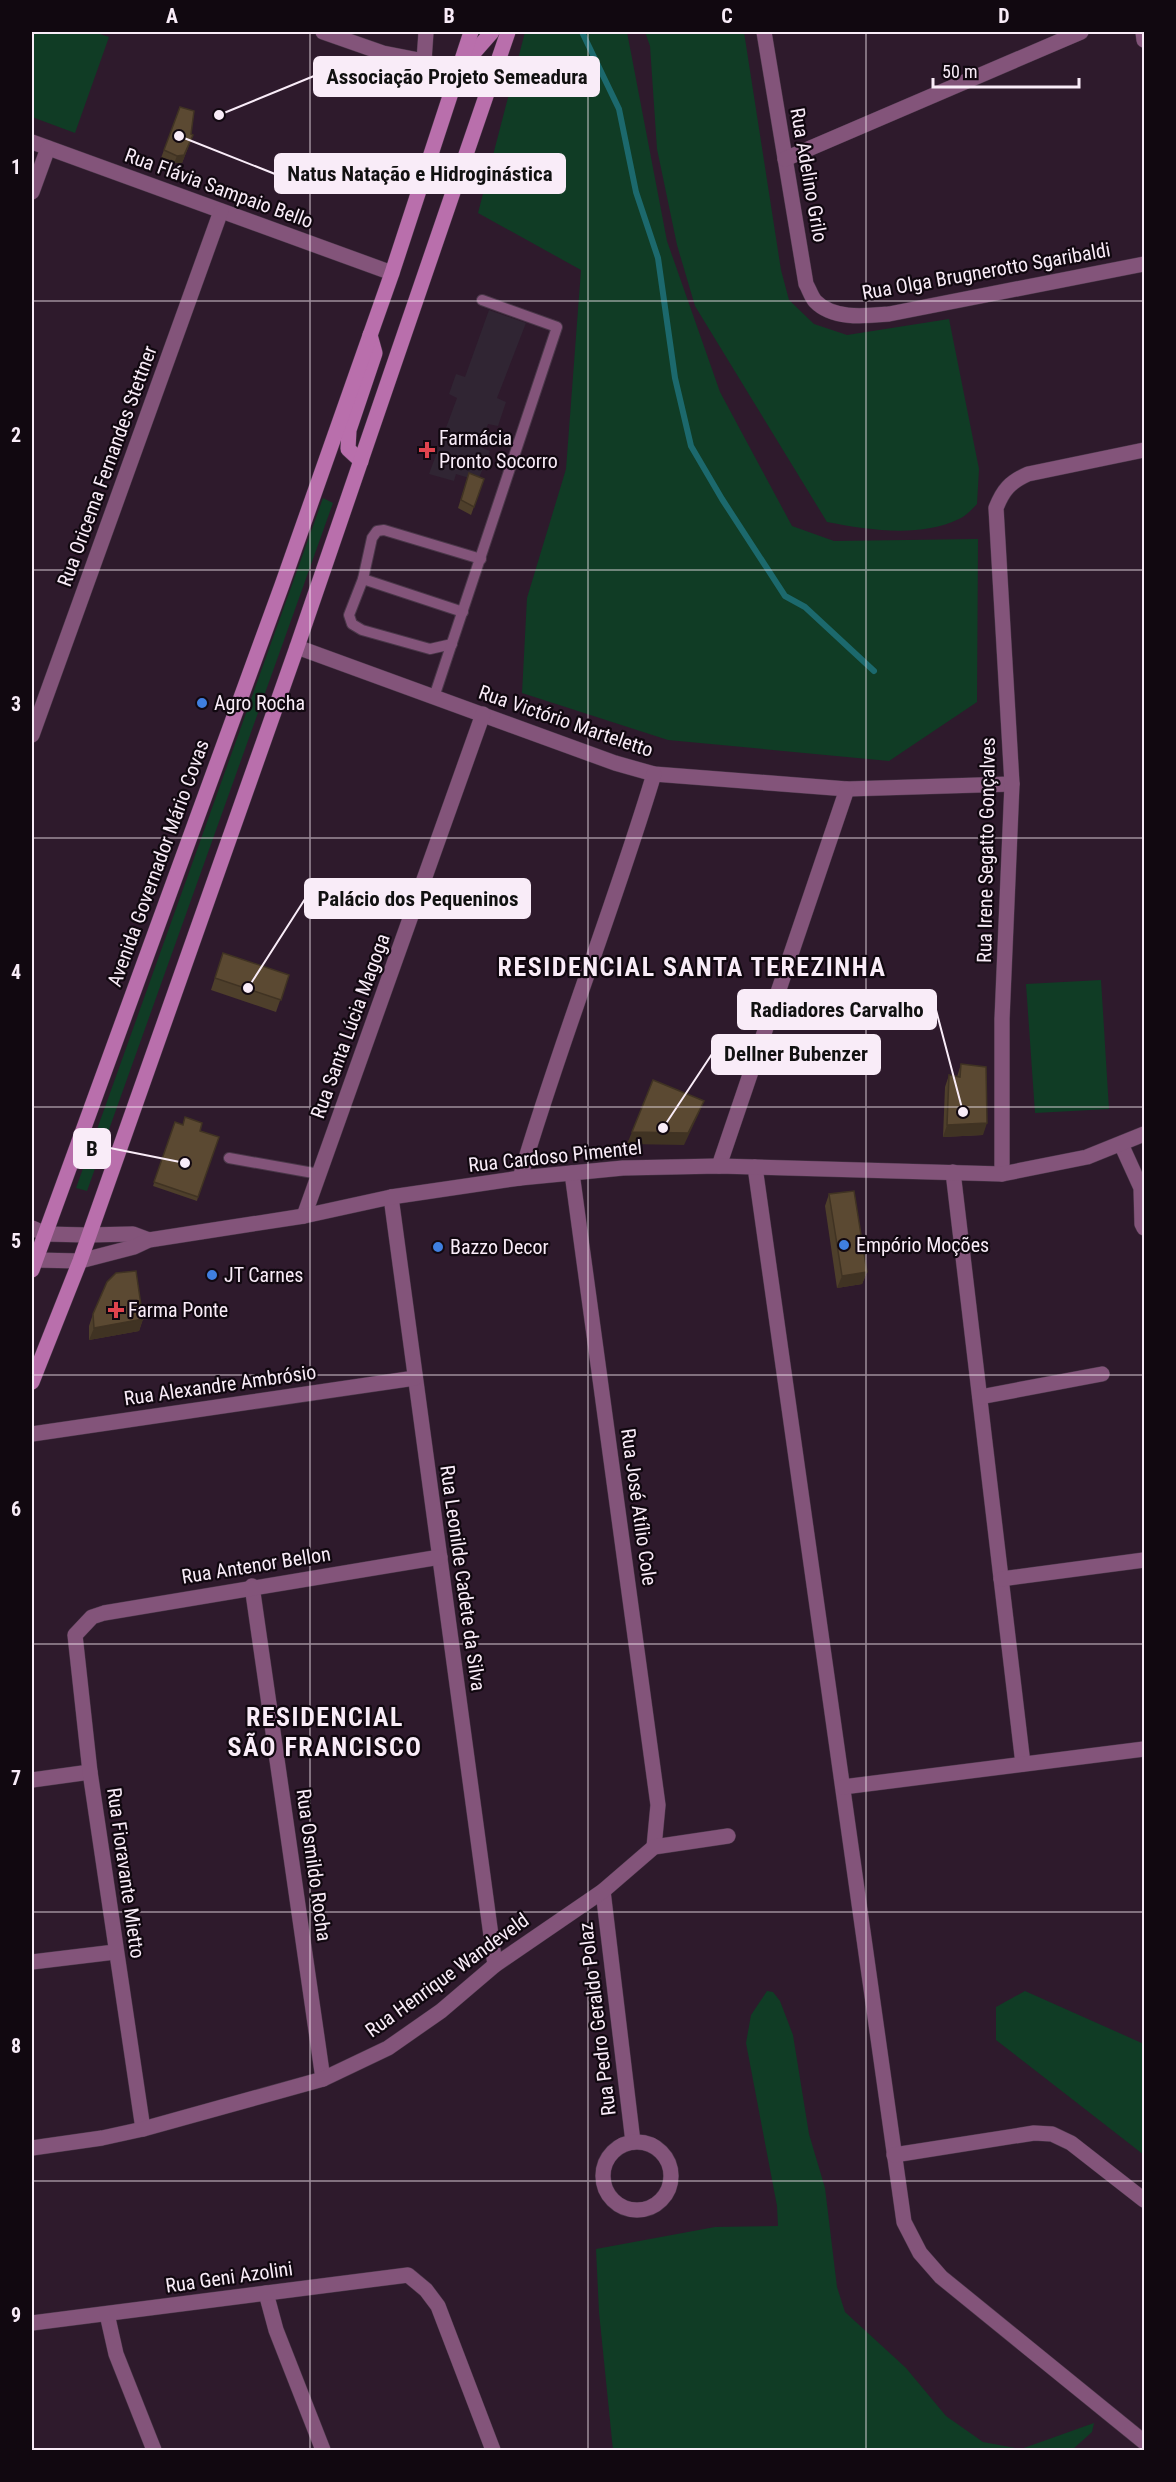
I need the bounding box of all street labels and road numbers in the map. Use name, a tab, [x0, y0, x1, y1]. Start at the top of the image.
street label: Rua Adelino Grilo	[785, 106, 833, 244]
street label: Rua Flávia Sampaio Bello	[122, 143, 316, 233]
street label: Rua Olga Brugnerotto Sgaribaldi	[860, 237, 1112, 305]
street label: Rua Oricema Fernandes Stettner	[52, 342, 162, 590]
street label: Rua Victório Marteletto	[476, 680, 656, 762]
street label: Avenida Governador Mário Covas	[102, 736, 214, 990]
street label: Rua Irene Segatto Gonçalves	[972, 737, 1000, 963]
street label: Rua Santa Lúcia Magoga	[305, 930, 395, 1122]
street label: Rua Cardoso Pimentel	[467, 1135, 643, 1177]
street label: Rua Alexandre Ambrósio	[122, 1360, 318, 1410]
street label: Rua José Atílio Cole	[616, 1427, 662, 1587]
street label: Rua Leonilde Cadete da Silva	[435, 1464, 491, 1692]
street label: Rua Antenor Bellon	[180, 1541, 332, 1589]
street label: Rua Fioravante Mietto	[102, 1786, 150, 1960]
street label: Rua Osmildo Rocha	[291, 1787, 337, 1943]
street label: Rua Henrique Wandeveld	[361, 1908, 533, 2042]
street label: Rua Pedro Geraldo Polaz	[573, 1921, 621, 2117]
street label: Rua Geni Azolini	[164, 2256, 294, 2298]

